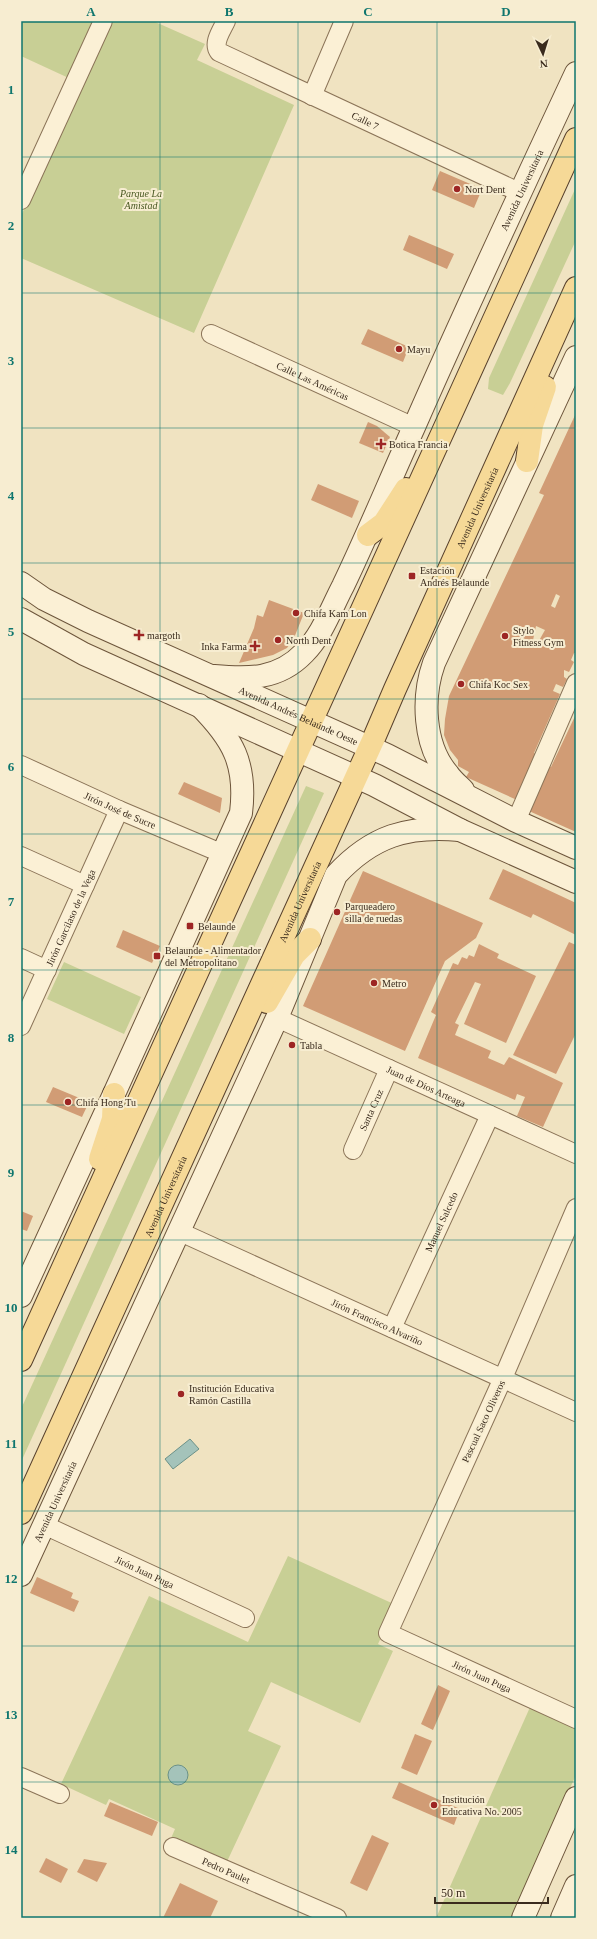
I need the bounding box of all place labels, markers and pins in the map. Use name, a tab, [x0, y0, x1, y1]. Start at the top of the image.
marker: Nort Dent	[452, 184, 462, 194]
place label: Nort Dent	[465, 184, 505, 195]
marker: Mayu	[394, 344, 404, 354]
place label: Mayu	[407, 344, 430, 355]
marker: Botica Francia	[376, 439, 386, 449]
place label: Botica Francia	[389, 439, 448, 450]
place label: Estación Andrés Belaunde	[420, 565, 490, 588]
marker: Estación Andrés Belaunde	[407, 571, 417, 581]
marker: Chifa Kam Lon	[291, 608, 301, 618]
place label: Chifa Kam Lon	[304, 608, 367, 619]
place label: Stylo Fitness Gym	[513, 625, 564, 648]
marker: margoth	[134, 630, 144, 640]
place label: margoth	[147, 630, 180, 641]
marker: Stylo Fitness Gym	[500, 631, 510, 641]
marker: North Dent	[273, 635, 283, 645]
place label: North Dent	[286, 635, 331, 646]
place label: Inka Farma	[201, 641, 248, 652]
marker: Inka Farma	[250, 641, 260, 651]
marker: Chifa Koc Sex	[456, 679, 466, 689]
place label: Chifa Koc Sex	[469, 679, 528, 690]
place label: Parqueadero silla de ruedas	[345, 901, 402, 924]
marker: Parqueadero silla de ruedas	[332, 907, 342, 917]
marker: Belaunde	[185, 921, 195, 931]
place label: Belaunde	[198, 921, 236, 932]
place label: Belaunde - Alimentador del Metropolitano	[165, 945, 262, 968]
marker: Belaunde - Alimentador del Metropolitano	[152, 951, 162, 961]
marker: Metro	[369, 978, 379, 988]
place label: Metro	[382, 978, 406, 989]
marker: Tabla	[287, 1040, 297, 1050]
place label: Tabla	[300, 1040, 323, 1051]
marker: Chifa Hong Tu	[63, 1097, 73, 1107]
place label: Chifa Hong Tu	[76, 1097, 136, 1108]
place label: Institución Educativa Ramón Castilla	[189, 1383, 275, 1406]
marker: Institución Educativa Ramón Castilla	[176, 1389, 186, 1399]
place label: Institución Educativa No. 2005	[442, 1794, 522, 1817]
marker: Institución Educativa No. 2005	[429, 1800, 439, 1810]

